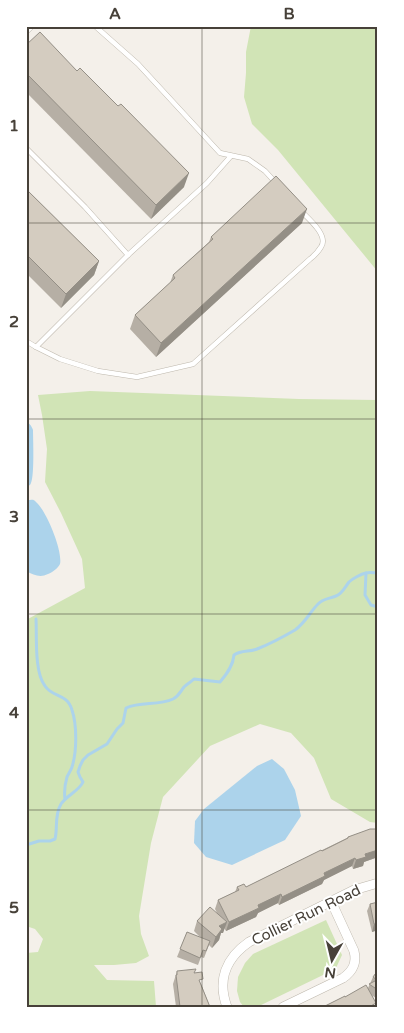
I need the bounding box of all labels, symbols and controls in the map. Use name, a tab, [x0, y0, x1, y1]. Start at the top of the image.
text: A	[109, 4, 121, 24]
text: B	[283, 4, 295, 24]
text: 1	[9, 116, 19, 136]
text: 2	[9, 312, 19, 332]
text: 3	[9, 507, 19, 527]
text: 4	[9, 703, 19, 723]
street label: Collier Run Road	[248, 881, 364, 949]
text: 5	[9, 898, 19, 918]
north arrow	[306, 936, 356, 986]
text: N	[324, 963, 337, 982]

